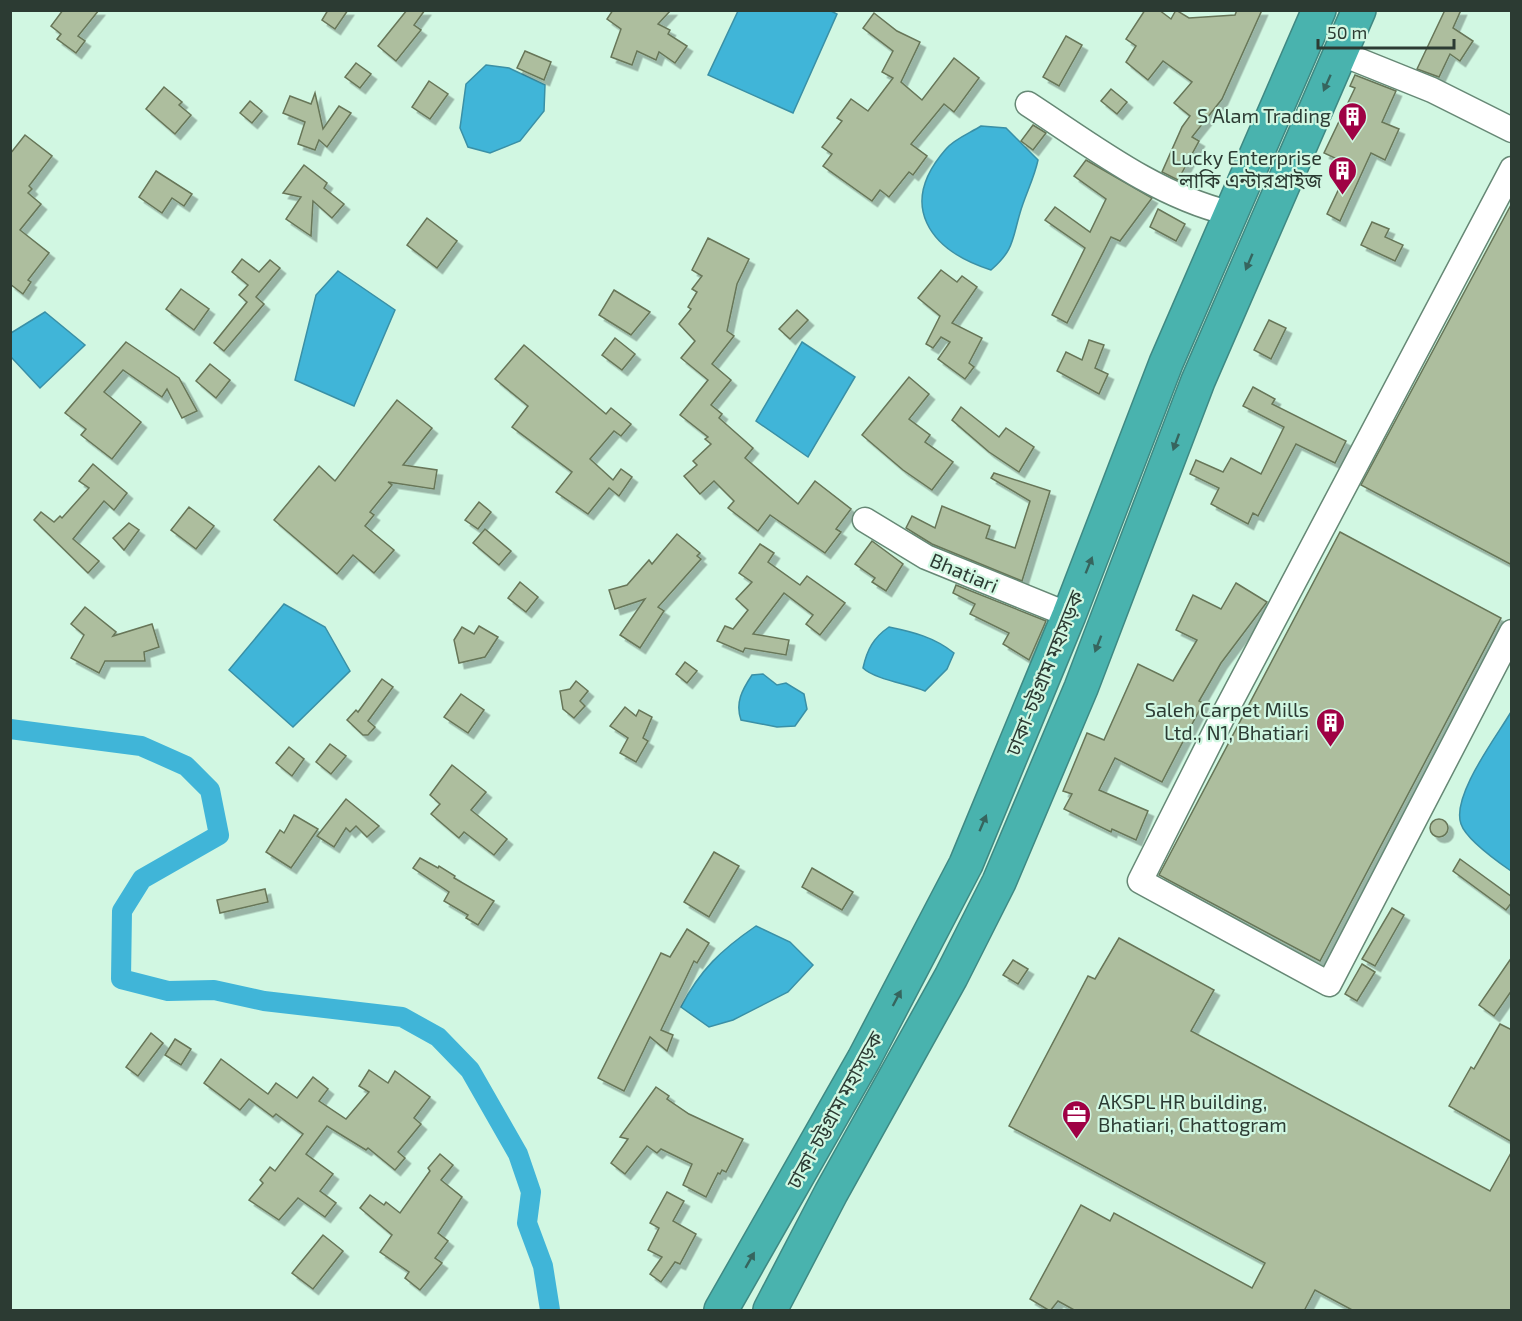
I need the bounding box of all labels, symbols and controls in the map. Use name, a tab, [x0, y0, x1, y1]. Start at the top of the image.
scale bar	[1318, 12, 1454, 50]
text: 50 m	[1327, 21, 1367, 43]
one-way arrow	[1322, 75, 1332, 93]
building icon: S Alam Trading	[1336, 100, 1368, 142]
place label: S Alam Trading	[1197, 103, 1331, 127]
place label: Lucky Enterprise লাকি এন্টারপ্রাইজ	[1171, 145, 1323, 192]
building icon: Lucky Enterprise লাকি এন্টারপ্রাইজ	[1327, 154, 1359, 196]
one-way arrow	[1244, 253, 1253, 271]
one-way arrow	[1170, 434, 1180, 452]
street label: Bhatiari	[927, 547, 1002, 597]
one-way arrow	[1085, 556, 1094, 574]
street label: ঢাকা-চট্টগ্রাম মহাসড়ক	[1000, 586, 1088, 760]
one-way arrow	[1093, 635, 1103, 653]
place label: Saleh Carpet Mills Ltd., N1, Bhatiari	[1145, 697, 1309, 744]
building icon: Saleh Carpet Mills Ltd., N1, Bhatiari	[1314, 706, 1346, 748]
one-way arrow	[978, 814, 988, 832]
one-way arrow	[892, 989, 902, 1006]
street label: ঢাকা-চট্টগ্রাম মহাসড়ক	[781, 1026, 888, 1193]
place label: AKSPL HR building, Bhatiari, Chattogram	[1098, 1089, 1287, 1136]
office icon: AKSPL HR building, Bhatiari, Chattogram	[1061, 1098, 1093, 1140]
one-way arrow	[745, 1251, 755, 1268]

